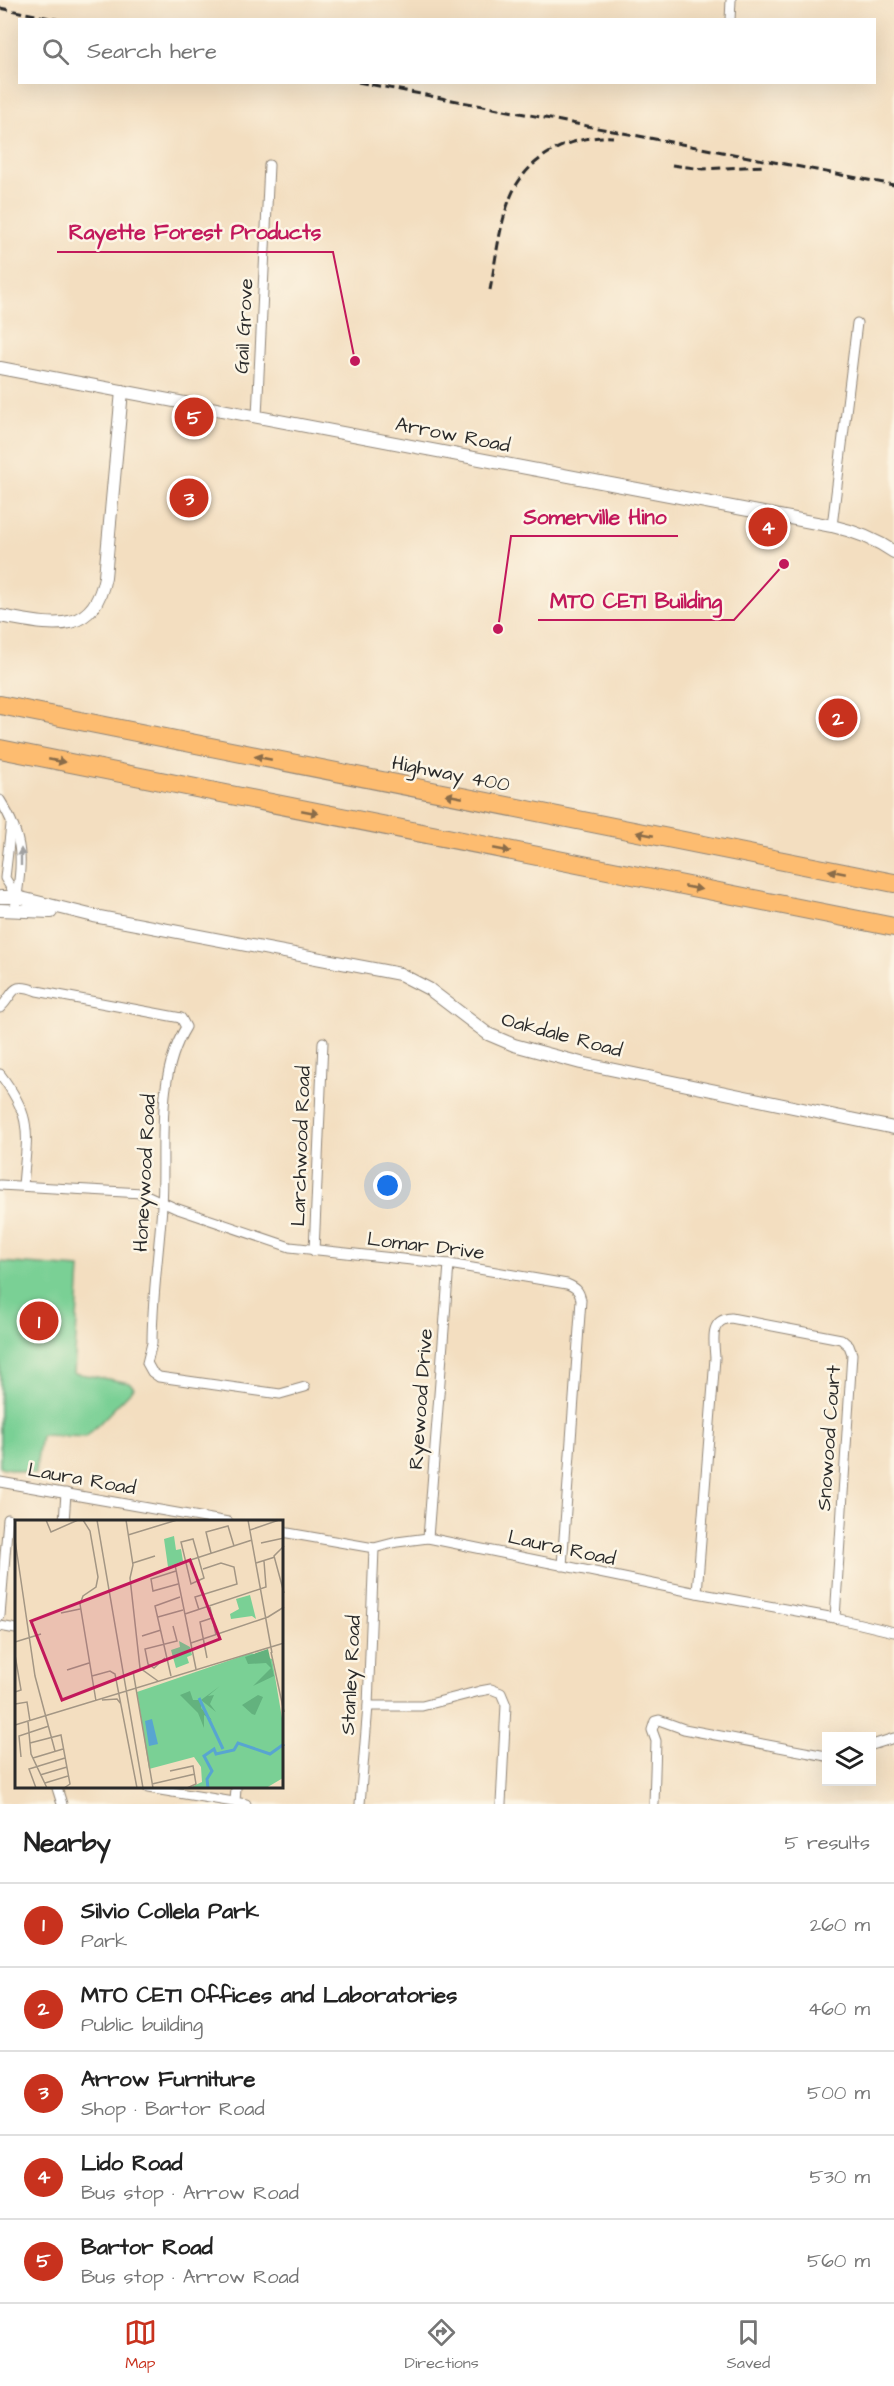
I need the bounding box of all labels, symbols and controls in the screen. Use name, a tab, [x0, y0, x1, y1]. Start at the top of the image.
search box	[18, 18, 876, 84]
icon: search	[39, 35, 72, 68]
text: Search here	[87, 36, 217, 67]
callout: Rayette Forest Products	[57, 213, 333, 252]
text: Rayette Forest Products	[69, 218, 322, 250]
street label: Gail Grove	[228, 277, 260, 374]
pin: 5	[174, 394, 214, 440]
street label: Arrow Road	[393, 410, 513, 460]
pin: 3	[170, 476, 208, 520]
callout: Somerville Hino	[511, 497, 678, 536]
text: Somerville Hino	[522, 503, 667, 532]
pin: 4	[748, 504, 788, 550]
callout: MTO CETI Building	[538, 581, 734, 620]
text: MTO CETI Building	[550, 587, 722, 618]
pin: 2	[818, 696, 858, 740]
street label: Highway 400	[389, 749, 513, 800]
one-way arrow	[253, 753, 272, 762]
one-way arrow	[48, 757, 67, 766]
one-way arrow	[444, 791, 463, 800]
one-way arrow	[301, 808, 320, 817]
one-way arrow	[636, 829, 655, 838]
one-way arrow	[492, 846, 511, 855]
one-way arrow	[16, 848, 25, 867]
one-way arrow	[827, 867, 846, 876]
one-way arrow	[684, 884, 703, 893]
street label: Oakdale Road	[498, 1005, 625, 1065]
street label: Larchwood Road	[284, 1065, 318, 1227]
street label: Honeywood Road	[127, 1093, 164, 1253]
your location	[373, 1171, 402, 1200]
street label: Lomar Drive	[366, 1225, 486, 1267]
pin: 1	[20, 1298, 58, 1344]
street label: Ryewood Drive	[402, 1327, 441, 1471]
street label: Snowood Court	[810, 1364, 848, 1512]
street label: Laura Road	[26, 1456, 138, 1502]
inset map	[15, 1520, 284, 1789]
street label: Laura Road	[505, 1523, 618, 1573]
street label: Stanley Road	[334, 1614, 369, 1736]
map controls	[822, 1732, 876, 1786]
button: layers	[822, 1732, 876, 1786]
text: Nearby	[24, 1825, 111, 1861]
text: 5 results	[785, 1829, 870, 1857]
text: Silvio Collela Park	[81, 1896, 259, 1927]
text: 1	[42, 1911, 45, 1939]
text: 260 m	[810, 1911, 870, 1939]
text: Park	[81, 1927, 127, 1955]
text: MTO CETI Offices and Laboratories	[81, 1980, 457, 2011]
text: 2	[38, 1995, 49, 2023]
text: 460 m	[808, 1995, 870, 2023]
text: Public building	[81, 2011, 203, 2039]
text: Arrow Furniture	[81, 2064, 255, 2095]
text: 3	[38, 2079, 49, 2107]
text: 500 m	[807, 2079, 870, 2107]
text: Shop · Bartor Road	[81, 2095, 265, 2123]
text: Lido Road	[81, 2148, 183, 2179]
text: 4	[37, 2163, 50, 2191]
text: 530 m	[809, 2163, 870, 2191]
text: Bus stop · Arrow Road	[81, 2179, 299, 2207]
text: Bartor Road	[81, 2232, 213, 2263]
text: 5	[36, 2247, 51, 2275]
text: 560 m	[807, 2247, 870, 2275]
text: Bus stop · Arrow Road	[81, 2263, 299, 2291]
tab: Map	[124, 2316, 157, 2374]
tab: Directions	[405, 2316, 479, 2374]
tab: Saved	[727, 2316, 770, 2374]

